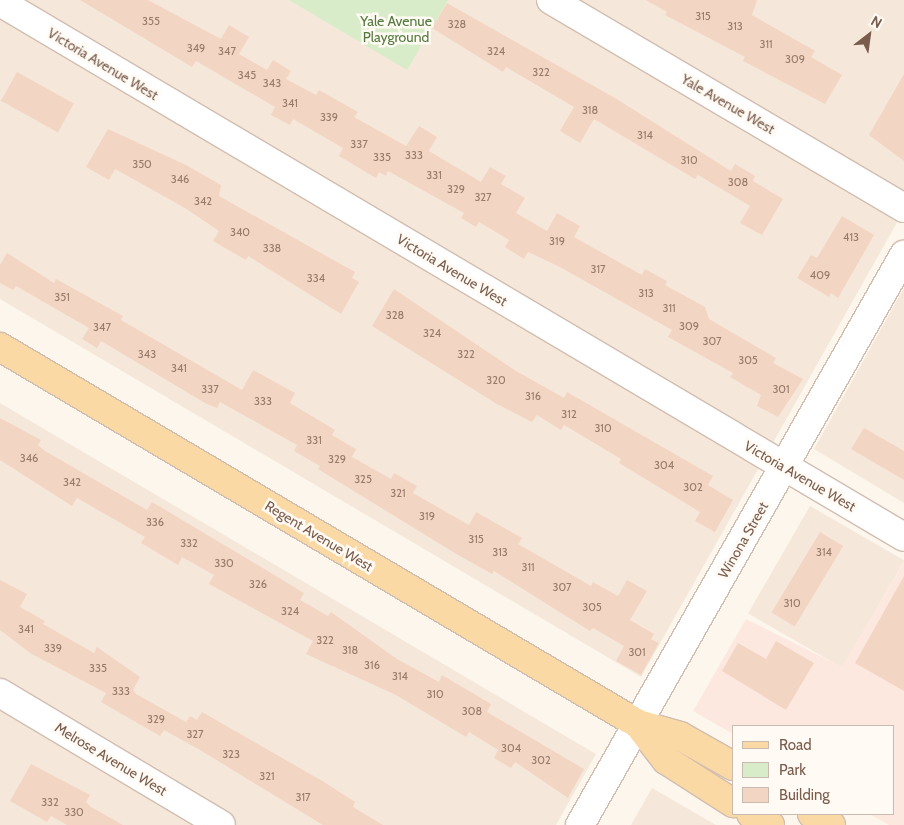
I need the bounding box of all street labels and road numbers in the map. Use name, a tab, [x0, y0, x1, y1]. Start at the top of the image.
street label: Victoria Avenue West	[45, 24, 161, 104]
street label: Yale Avenue West	[678, 70, 778, 138]
street label: Victoria Avenue West	[394, 230, 510, 310]
street label: Victoria Avenue West	[741, 437, 859, 515]
street label: Regent Avenue West	[262, 497, 376, 575]
street label: Winona Street	[714, 499, 772, 581]
street label: Melrose Avenue West	[52, 719, 170, 799]

